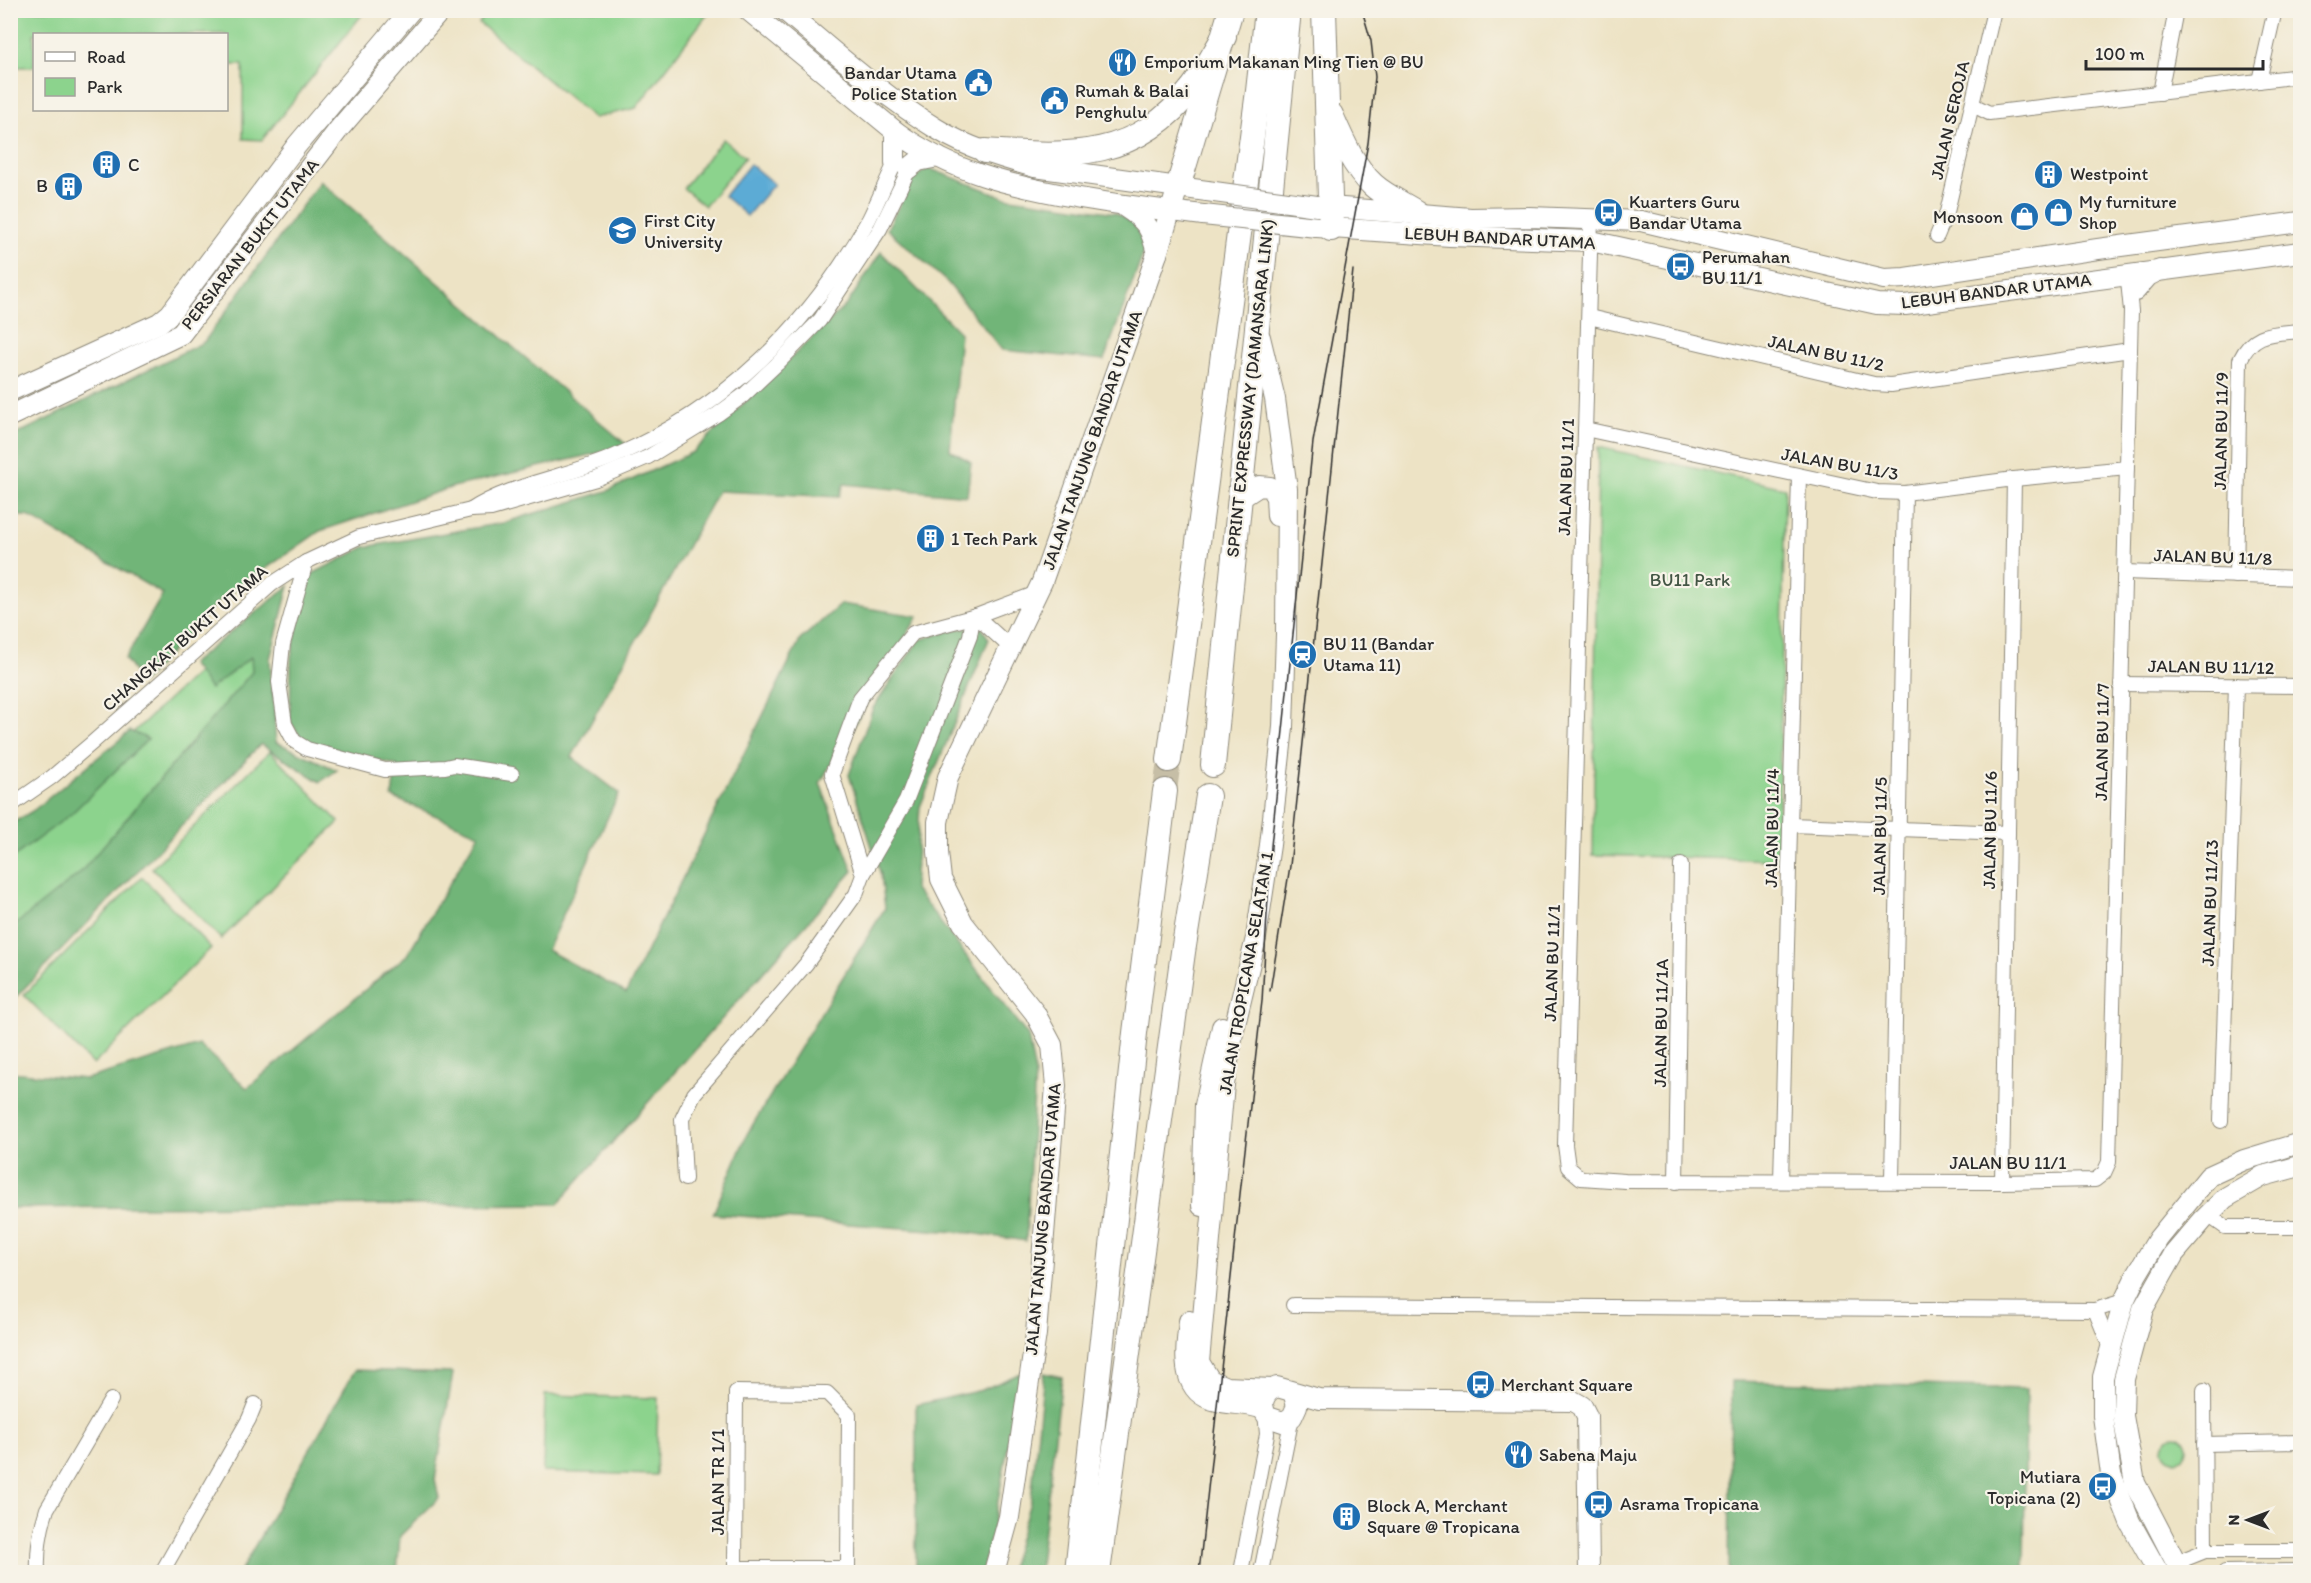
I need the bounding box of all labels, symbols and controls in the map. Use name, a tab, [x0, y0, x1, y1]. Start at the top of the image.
legend	[33, 33, 228, 111]
scale bar	[2086, 33, 2263, 71]
text: 100 m	[2095, 43, 2145, 65]
text: Road	[87, 46, 126, 68]
restaurant icon: Emporium Makanan Ming Tien @ BU	[1107, 46, 1139, 78]
place label: Emporium Makanan Ming Tien @ BU	[1144, 51, 1424, 73]
street label: JALAN SEROJA	[1926, 58, 1974, 182]
place label: Bandar Utama Police Station	[844, 62, 958, 105]
public building icon: Bandar Utama Police Station	[962, 67, 994, 99]
text: Park	[87, 76, 122, 98]
place label: Rumah & Balai Penghulu	[1075, 80, 1189, 123]
public building icon: Rumah & Balai Penghulu	[1038, 85, 1070, 117]
building icon: C	[91, 149, 123, 181]
street label: PERSIARAN BUKIT UTAMA	[176, 153, 324, 334]
place label: C	[128, 154, 140, 176]
building icon: Westpoint	[2033, 158, 2065, 190]
place label: Westpoint	[2070, 163, 2149, 185]
building icon: B	[53, 170, 85, 202]
place label: B	[36, 175, 48, 197]
place label: Kuarters Guru Bandar Utama	[1629, 191, 1742, 234]
place label: My furniture Shop	[2079, 191, 2177, 234]
bus stop icon: Kuarters Guru Bandar Utama	[1592, 196, 1624, 228]
shop icon: My furniture Shop	[2042, 196, 2074, 228]
shop icon: Monsoon	[2008, 201, 2040, 233]
place label: Monsoon	[1933, 206, 2003, 228]
place label: First City University	[644, 210, 723, 253]
school or university icon: First City University	[607, 215, 639, 247]
street label: SPRINT EXPRESSWAY (DAMANSARA LINK)	[1221, 218, 1279, 558]
street label: LEBUH BANDAR UTAMA	[1404, 222, 1597, 254]
place label: Perumahan BU 11/1	[1702, 246, 1790, 289]
bus stop icon: Perumahan BU 11/1	[1665, 251, 1697, 283]
street label: LEBUH BANDAR UTAMA	[1900, 268, 2093, 314]
street label: JALAN TANJUNG BANDAR UTAMA	[1037, 307, 1147, 573]
street label: JALAN BU 11/2	[1766, 330, 1887, 376]
street label: JALAN BU 11/9	[2209, 372, 2233, 490]
street label: JALAN BU 11/1	[1553, 418, 1579, 536]
street label: JALAN BU 11/3	[1780, 443, 1900, 485]
building icon: 1 Tech Park	[914, 523, 946, 555]
place label: 1 Tech Park	[951, 528, 1038, 550]
street label: JALAN BU 11/8	[2153, 544, 2273, 570]
street label: CHANGKAT BUKIT UTAMA	[98, 560, 273, 716]
park label: BU11 Park	[1650, 569, 1730, 591]
place label: BU 11 (Bandar Utama 11)	[1323, 633, 1435, 676]
station icon: BU 11 (Bandar Utama 11)	[1286, 638, 1318, 670]
street label: JALAN BU 11/12	[2148, 655, 2275, 679]
street label: JALAN BU 11/7	[2090, 683, 2114, 801]
street label: JALAN BU 11/4	[1760, 768, 1784, 888]
street label: JALAN BU 11/6	[1978, 771, 2002, 889]
street label: JALAN BU 11/5	[1868, 777, 1892, 895]
street label: JALAN BU 11/13	[2197, 839, 2223, 967]
street label: JALAN TROPICANA SELATAN 1	[1214, 850, 1278, 1096]
street label: JALAN BU 11/1	[1539, 904, 1565, 1022]
street label: JALAN BU 11/1A	[1649, 958, 1673, 1087]
street label: JALAN TANJUNG BANDAR UTAMA	[1020, 1082, 1066, 1356]
street label: JALAN BU 11/1	[1949, 1152, 2067, 1174]
bus stop icon: Merchant Square	[1464, 1369, 1496, 1401]
place label: Merchant Square	[1501, 1374, 1633, 1396]
street label: JALAN TR 1/1	[707, 1429, 729, 1535]
restaurant icon: Sabena Maju	[1502, 1439, 1534, 1471]
place label: Sabena Maju	[1539, 1444, 1637, 1466]
place label: Mutiara Topicana (2)	[1987, 1466, 2082, 1509]
bus stop icon: Mutiara Topicana (2)	[2086, 1471, 2118, 1503]
bus stop icon: Asrama Tropicana	[1583, 1488, 1615, 1520]
north arrow	[2218, 1490, 2278, 1550]
place label: Asrama Tropicana	[1620, 1493, 1760, 1515]
place label: Block A, Merchant Square @ Tropicana	[1367, 1495, 1521, 1538]
building icon: Block A, Merchant Square @ Tropicana	[1330, 1500, 1362, 1532]
text: N	[2224, 1515, 2243, 1525]

